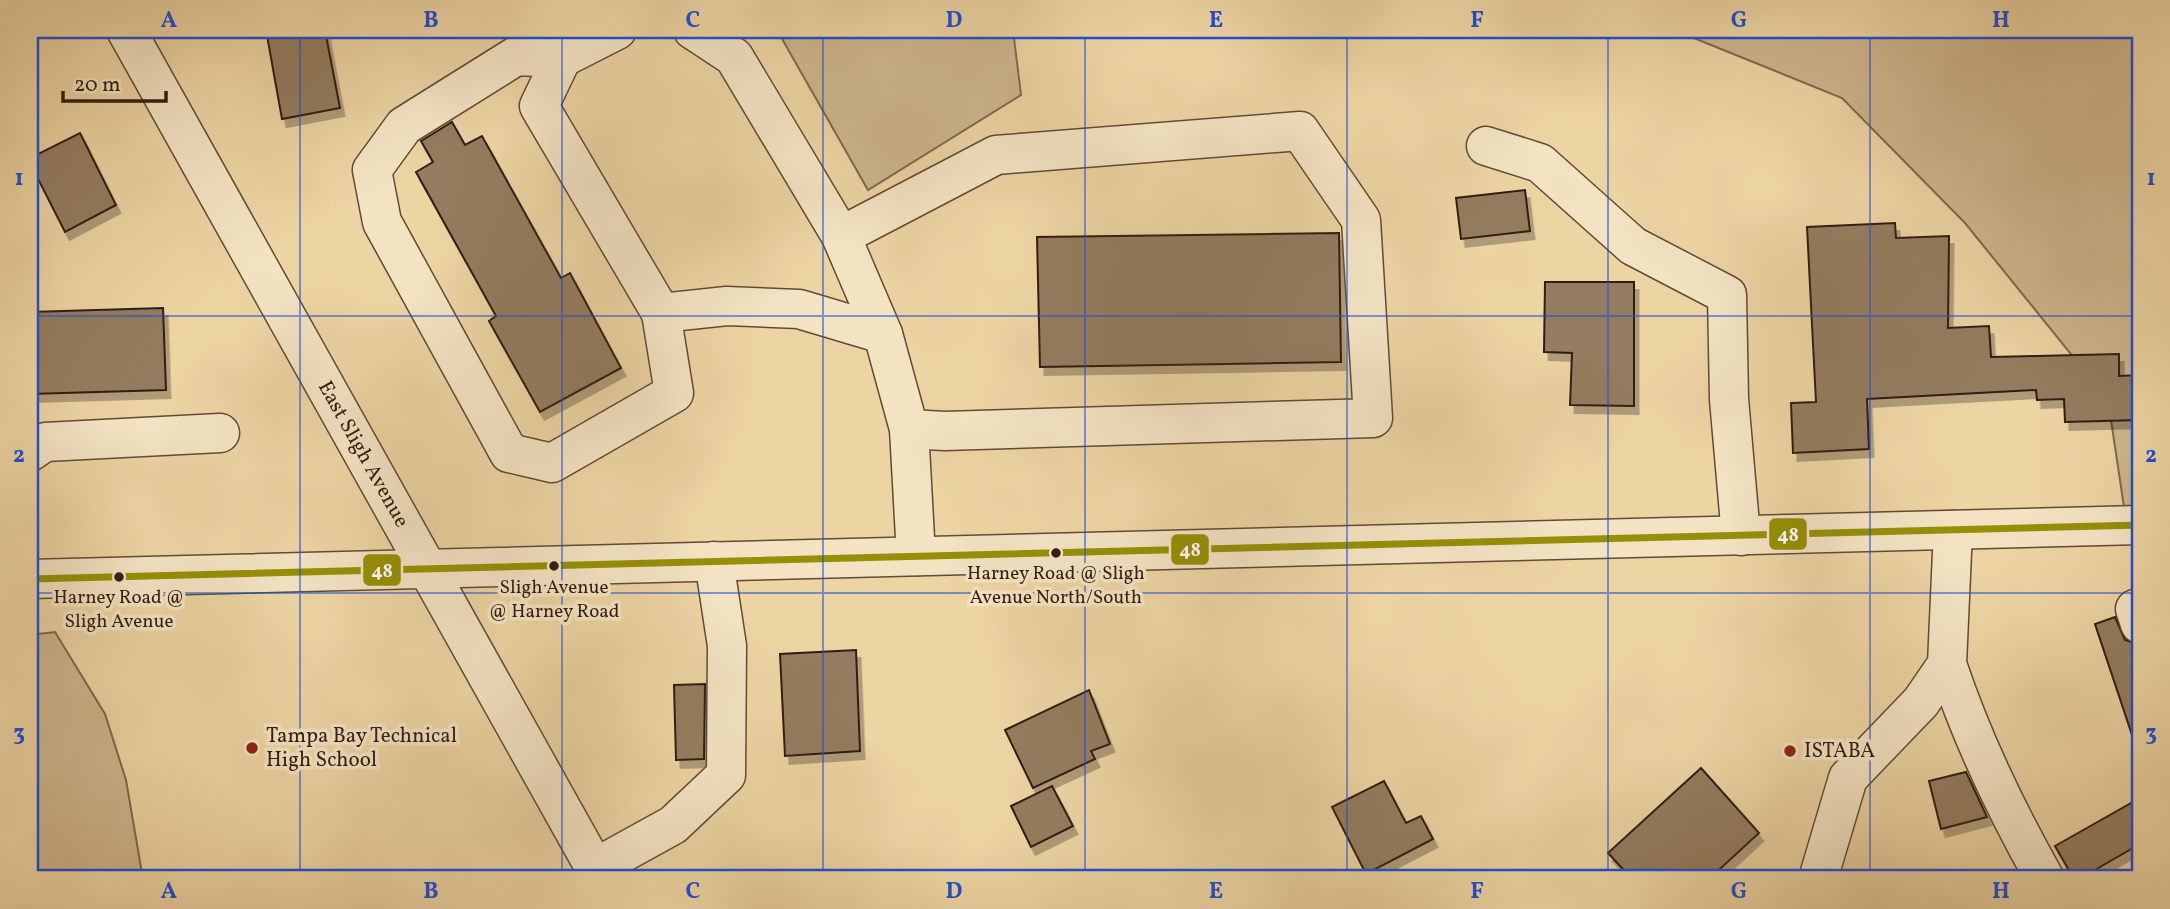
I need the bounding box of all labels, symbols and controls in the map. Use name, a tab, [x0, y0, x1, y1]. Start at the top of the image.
text: A	[161, 5, 177, 37]
text: B	[423, 5, 439, 37]
text: C	[686, 5, 700, 37]
text: D	[946, 5, 963, 37]
text: E	[1209, 5, 1223, 37]
text: F	[1470, 5, 1484, 37]
text: G	[1731, 5, 1747, 37]
text: H	[1992, 5, 2010, 37]
scale bar	[63, 60, 166, 104]
text: 20 m	[74, 71, 120, 100]
text: 1	[14, 163, 24, 195]
text: 1	[2146, 163, 2156, 195]
street label: East Sligh Avenue	[311, 375, 416, 533]
text: 2	[13, 440, 25, 472]
text: 2	[2145, 440, 2157, 472]
line badge: 48	[1768, 517, 1808, 551]
text: 48	[1777, 523, 1799, 549]
line badge: 48	[1170, 533, 1210, 566]
text: 48	[1179, 538, 1201, 564]
marker: Harney Road @ Sligh Avenue North/South	[1049, 546, 1063, 560]
line badge: 48	[362, 553, 402, 587]
text: 48	[371, 559, 393, 585]
marker: Sligh Avenue @ Harney Road	[547, 559, 561, 573]
place label: Harney Road @ Sligh Avenue North/South	[967, 561, 1145, 611]
marker: Harney Road @ Sligh Avenue	[112, 570, 126, 584]
place label: Sligh Avenue @ Harney Road	[488, 575, 620, 625]
place label: Harney Road @ Sligh Avenue	[53, 585, 185, 635]
text: 3	[13, 718, 25, 750]
text: 3	[2145, 718, 2157, 750]
place label: Tampa Bay Technical High School	[266, 722, 457, 775]
place label: ISTABA	[1804, 737, 1875, 766]
marker: Tampa Bay Technical High School	[244, 740, 260, 756]
marker: ISTABA	[1782, 743, 1798, 759]
text: A	[161, 876, 177, 908]
text: B	[423, 876, 439, 908]
text: C	[686, 876, 700, 908]
text: D	[946, 876, 963, 908]
text: E	[1209, 876, 1223, 908]
text: F	[1470, 876, 1484, 908]
text: G	[1731, 876, 1747, 908]
text: H	[1992, 876, 2010, 908]

